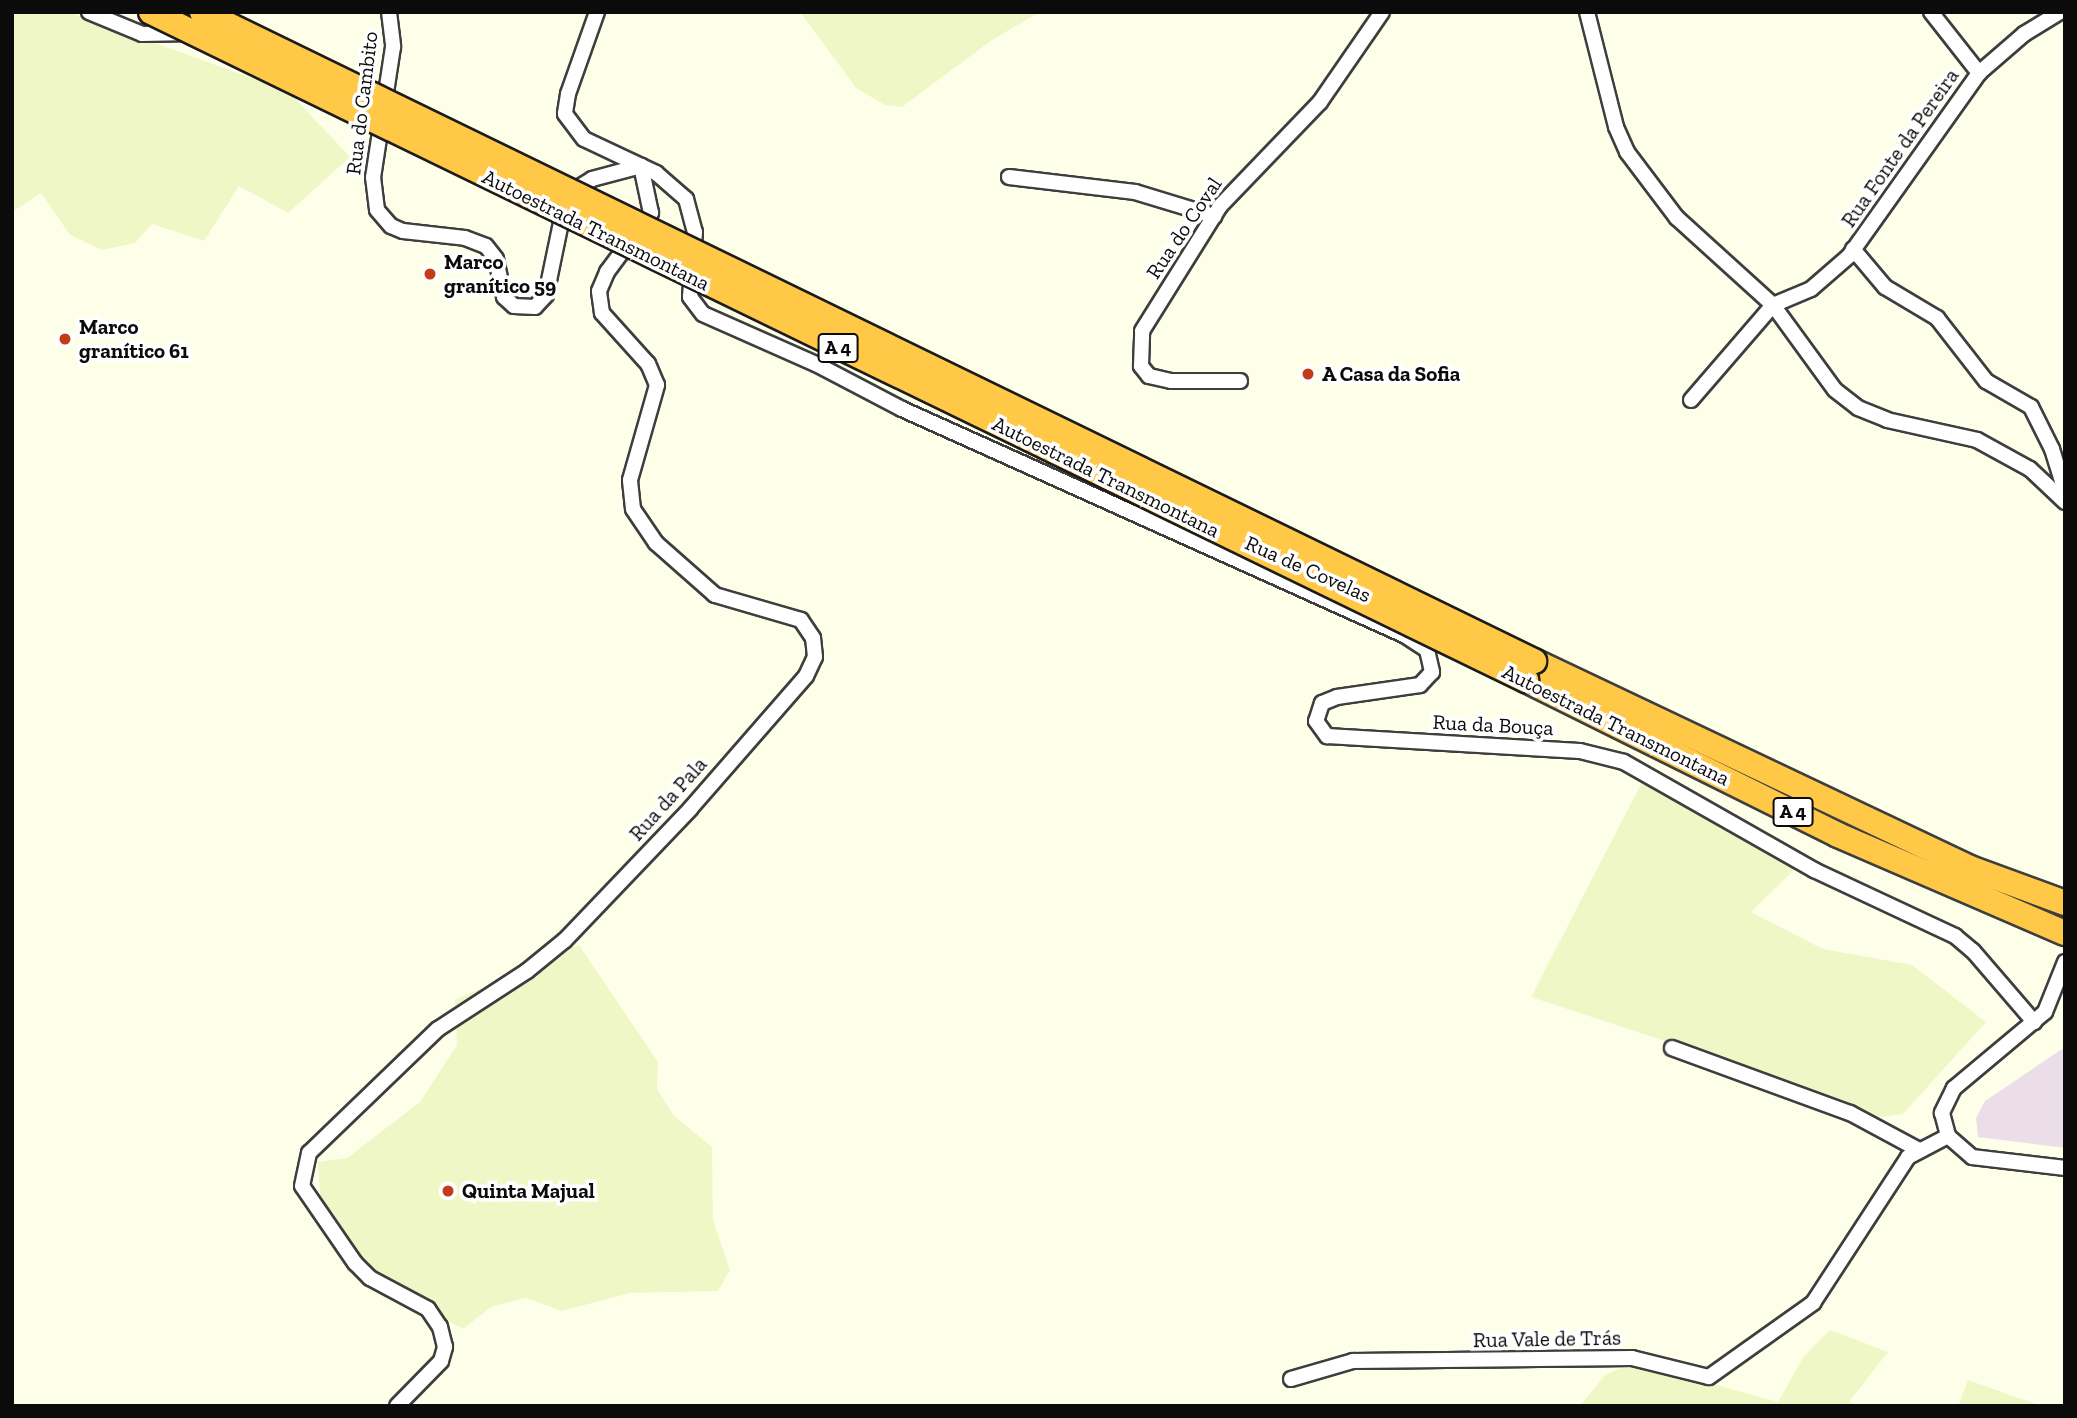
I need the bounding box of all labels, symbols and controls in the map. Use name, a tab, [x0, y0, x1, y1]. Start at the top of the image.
street label: Rua do Cambito	[341, 30, 383, 176]
street label: Rua Fonte da Pereira	[1836, 64, 1964, 232]
street label: Autoestrada Transmontana	[478, 164, 714, 296]
street label: Rua do Coval	[1141, 172, 1227, 284]
place label: Marco granítico 59	[444, 249, 556, 299]
marker: Marco granítico 59	[422, 266, 438, 282]
place label: Marco granítico 61	[79, 314, 189, 364]
marker: Marco granítico 61	[57, 331, 73, 347]
road number: A 4	[817, 332, 859, 364]
place label: A Casa da Sofia	[1322, 361, 1461, 387]
marker: A Casa da Sofia	[1300, 366, 1316, 382]
street label: Autoestrada Transmontana	[988, 411, 1224, 543]
street label: Rua de Covelas	[1241, 530, 1375, 608]
street label: Autoestrada Transmontana	[1498, 659, 1734, 791]
street label: Rua da Bouça	[1432, 709, 1554, 741]
street label: Rua da Pala	[624, 752, 712, 846]
road number: A 4	[1772, 796, 1814, 828]
place label: Quinta Majual	[462, 1178, 595, 1204]
marker: Quinta Majual	[440, 1183, 456, 1199]
street label: Rua Vale de Trás	[1472, 1325, 1622, 1353]

